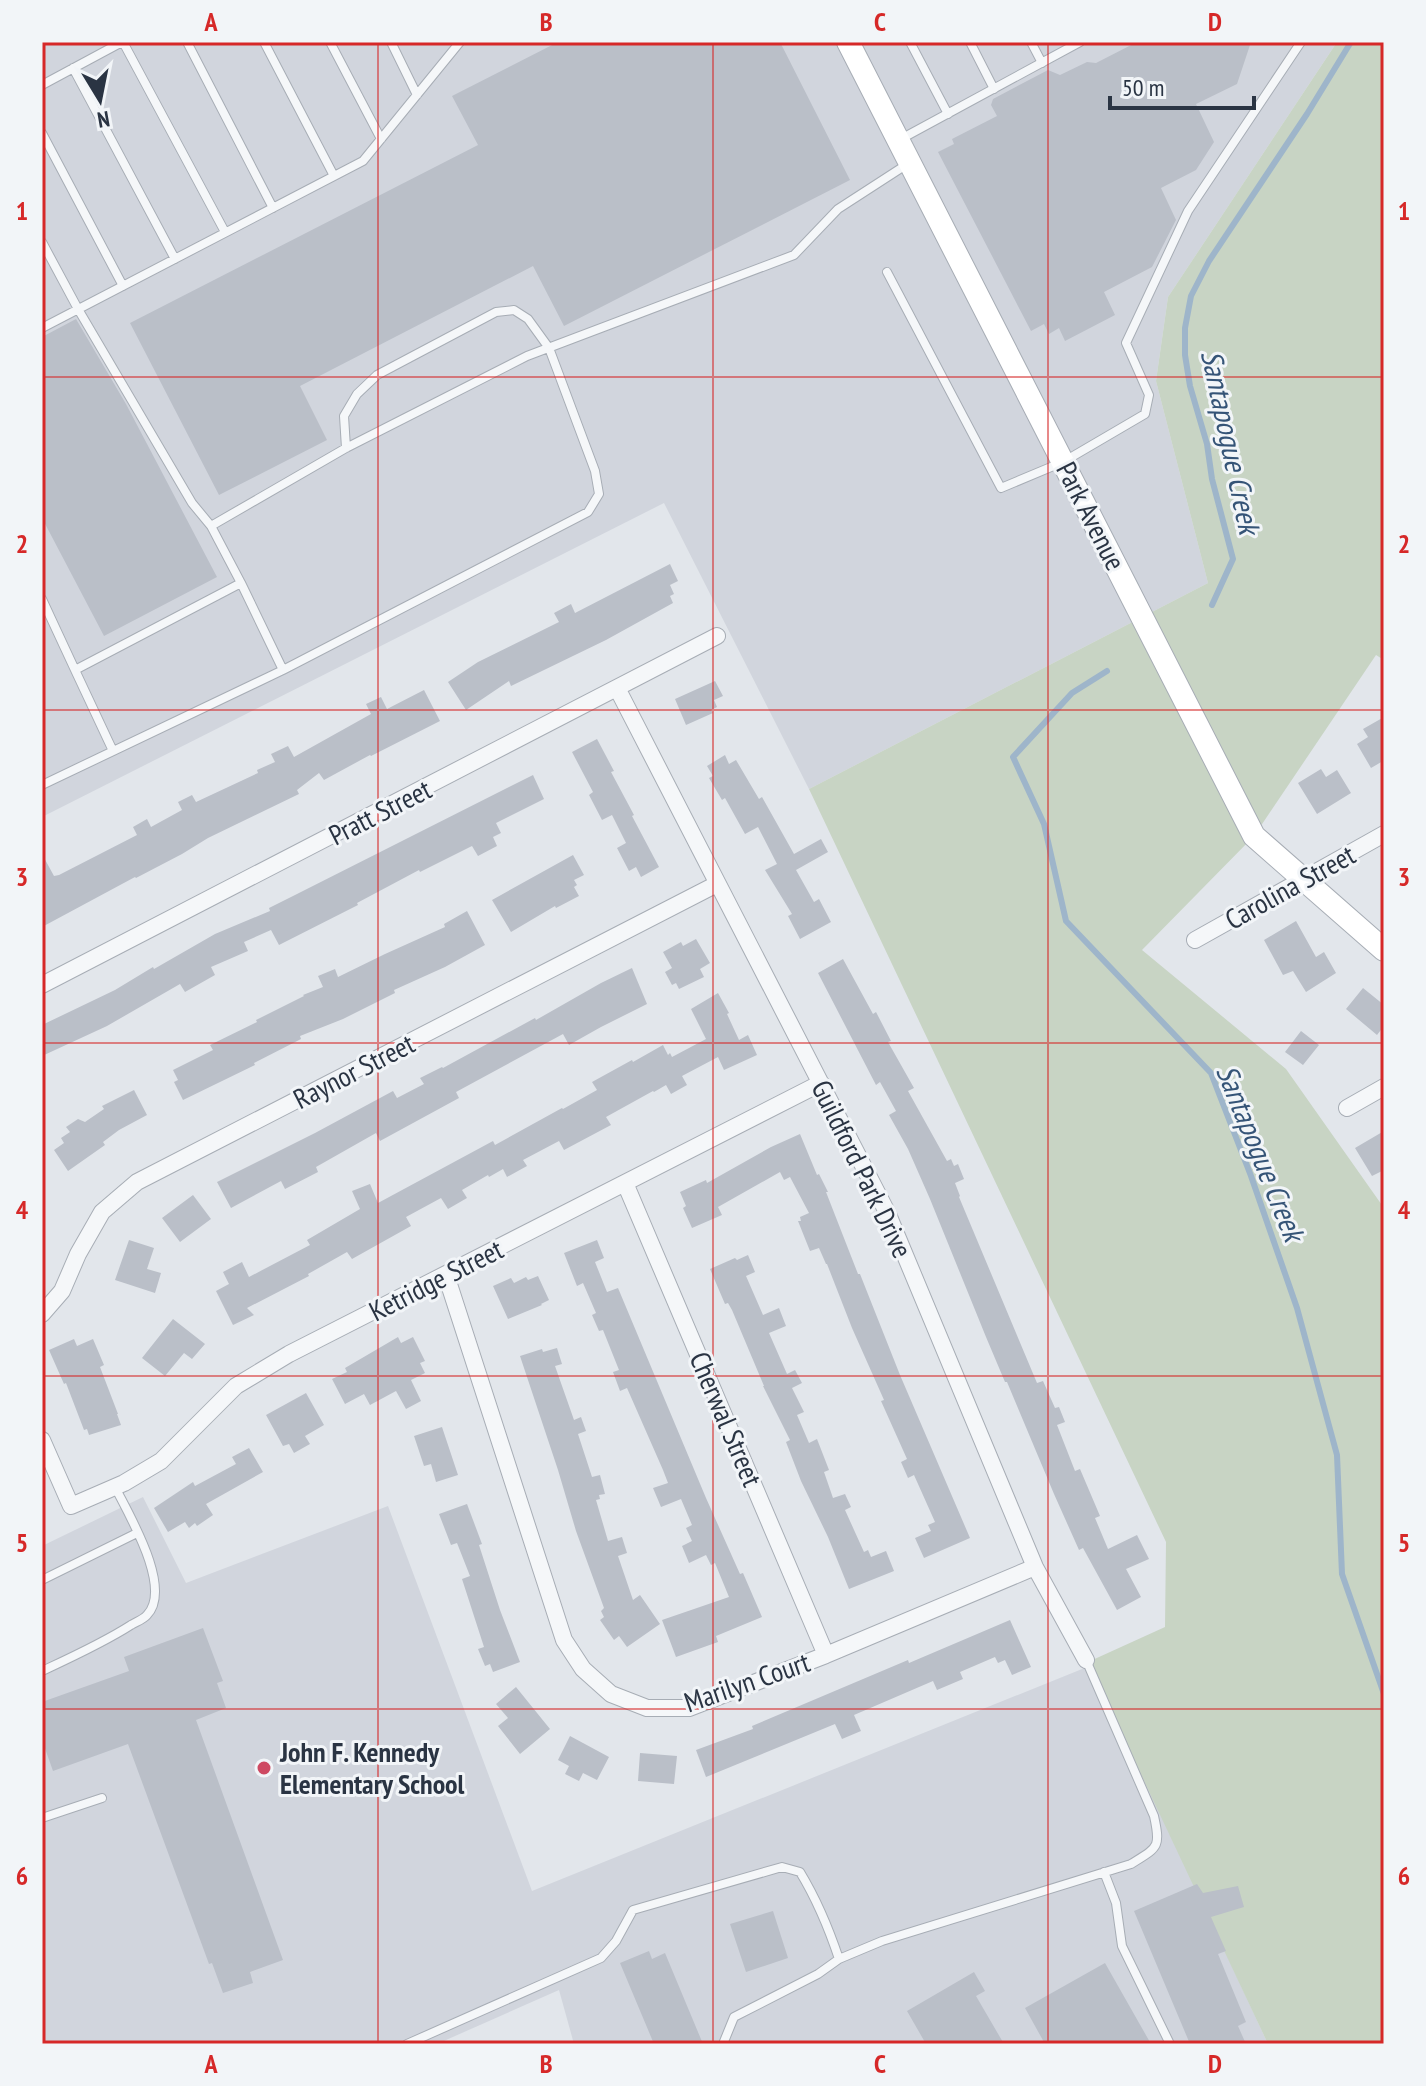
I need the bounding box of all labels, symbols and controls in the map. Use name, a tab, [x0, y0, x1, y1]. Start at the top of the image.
text: A	[203, 5, 218, 38]
text: B	[540, 5, 553, 38]
text: C	[874, 5, 886, 38]
text: D	[1208, 5, 1222, 38]
north arrow	[60, 60, 140, 140]
scale bar	[1110, 60, 1254, 110]
text: 50 m	[1122, 72, 1164, 103]
text: N	[95, 105, 112, 135]
text: 1	[16, 194, 28, 227]
text: 1	[1398, 194, 1410, 227]
water label: Santapogue Creek	[1193, 346, 1271, 540]
street label: Park Avenue	[1048, 455, 1134, 576]
text: 2	[16, 527, 28, 560]
text: 2	[1398, 527, 1410, 560]
street label: Pratt Street	[322, 770, 437, 853]
street label: Carolina Street	[1218, 835, 1362, 938]
text: 3	[16, 860, 28, 893]
text: 3	[1398, 860, 1410, 893]
street label: Raynor Street	[287, 1024, 421, 1117]
water label: Santapogue Creek	[1208, 1059, 1316, 1249]
street label: Guildford Park Drive	[803, 1074, 921, 1264]
text: 4	[16, 1193, 29, 1226]
text: 4	[1398, 1193, 1411, 1226]
street label: Ketridge Street	[363, 1230, 509, 1329]
street label: Cherwal Street	[682, 1346, 771, 1492]
text: 5	[16, 1526, 28, 1559]
text: 5	[1398, 1526, 1410, 1559]
street label: Marilyn Court	[679, 1643, 815, 1720]
place label: John F. Kennedy Elementary School	[279, 1733, 465, 1802]
marker: John F. Kennedy Elementary School	[255, 1759, 273, 1777]
text: 6	[16, 1859, 28, 1892]
text: 6	[1398, 1859, 1410, 1892]
text: A	[203, 2047, 218, 2080]
text: B	[540, 2047, 553, 2080]
text: C	[874, 2047, 886, 2080]
text: D	[1208, 2047, 1222, 2080]

